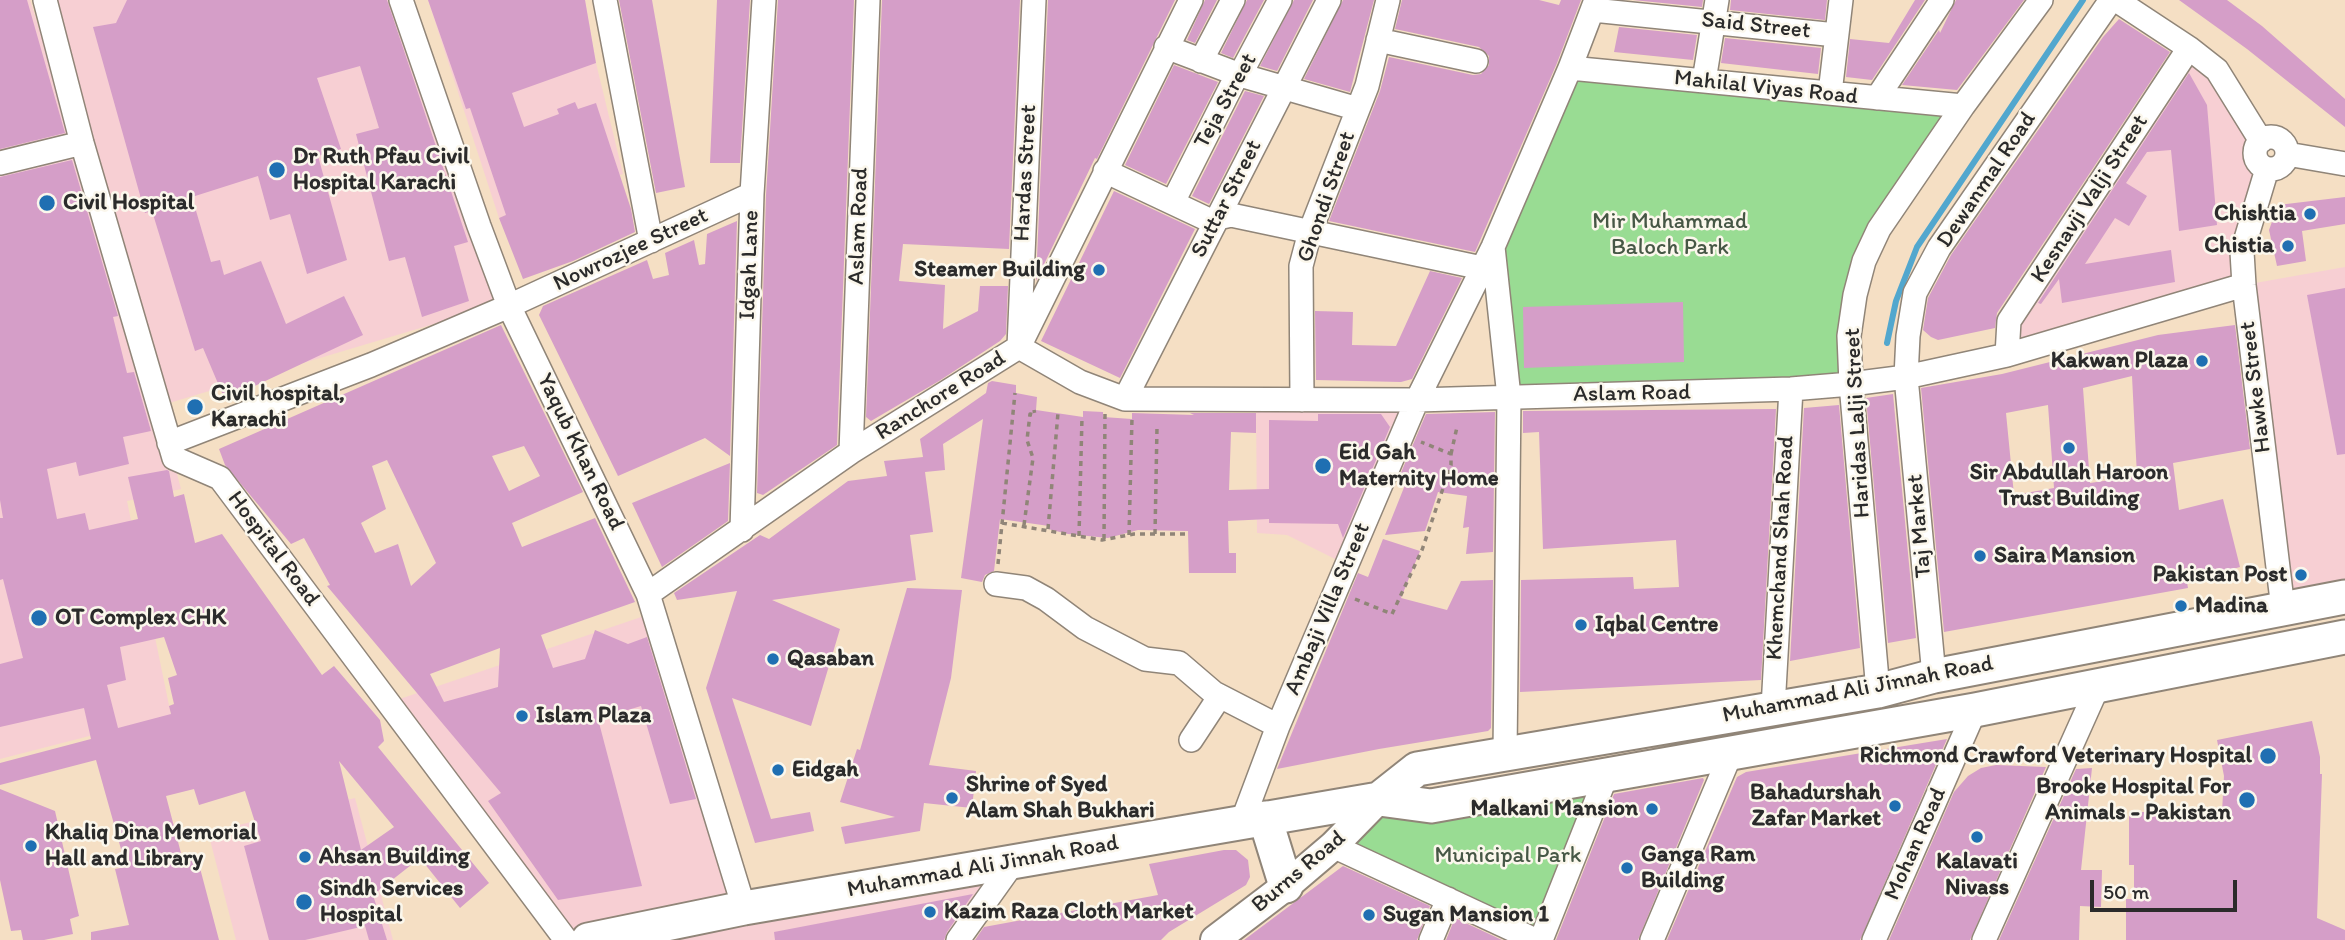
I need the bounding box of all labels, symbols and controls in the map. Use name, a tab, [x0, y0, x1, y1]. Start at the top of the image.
street label: Said Street	[1700, 7, 1812, 45]
street label: Teja Street	[1189, 49, 1263, 153]
street label: Mahilal Viyas Road	[1673, 65, 1859, 111]
street label: Hardas Street	[1009, 104, 1043, 242]
street label: Dewanmal Road	[1931, 107, 2043, 253]
street label: Kesnavji Valji Street	[2025, 110, 2155, 288]
street label: Ghondi Street	[1292, 128, 1362, 266]
street label: Suttar Street	[1186, 136, 1268, 262]
place label: Dr Ruth Pfau Civil Hospital Karachi	[293, 143, 469, 197]
marker: Dr Ruth Pfau Civil Hospital Karachi	[267, 160, 287, 180]
street label: Aslam Road	[843, 167, 875, 285]
place label: Civil Hospital	[63, 189, 194, 217]
marker: Civil Hospital	[37, 193, 57, 213]
place label: Chishtia	[2214, 200, 2296, 228]
street label: Nowrozjee Street	[549, 202, 713, 298]
marker: Chishtia	[2302, 206, 2318, 222]
park label: Mir Muhammad Baloch Park	[1592, 208, 1748, 262]
street label: Idgah Lane	[734, 210, 766, 320]
place label: Chistia	[2204, 232, 2274, 260]
marker: Chistia	[2280, 238, 2296, 254]
place label: Steamer Building	[914, 256, 1085, 284]
marker: Steamer Building	[1091, 262, 1107, 278]
street label: Hawke Street	[2234, 320, 2278, 454]
street label: Haridas Lalji Street	[1839, 327, 1877, 519]
street label: Ranchore Road	[871, 345, 1011, 447]
place label: Kakwan Plaza	[2051, 347, 2188, 375]
marker: Kakwan Plaza	[2194, 353, 2210, 369]
street label: Yaqub Khan Road	[530, 369, 630, 535]
street label: Aslam Road	[1573, 379, 1691, 409]
place label: Civil hospital, Karachi	[211, 380, 345, 434]
marker: Civil hospital, Karachi	[185, 397, 205, 417]
street label: Khemchand Shah Road	[1761, 435, 1801, 661]
place label: Eid Gah Maternity Home	[1339, 439, 1499, 493]
marker: Sir Abdullah Haroon Trust Building	[2061, 440, 2077, 456]
marker: Eid Gah Maternity Home	[1313, 456, 1333, 476]
place label: Sir Abdullah Haroon Trust Building	[1970, 459, 2168, 513]
street label: Taj Market	[1902, 473, 1938, 579]
street label: Hospital Road	[221, 486, 325, 612]
street label: Ambaji Villa Street	[1279, 519, 1377, 699]
place label: Saira Mansion	[1994, 542, 2135, 570]
marker: Saira Mansion	[1972, 548, 1988, 564]
place label: Pakistan Post	[2153, 561, 2287, 589]
marker: Pakistan Post	[2293, 567, 2309, 583]
place label: Madina	[2195, 592, 2268, 620]
marker: Madina	[2173, 598, 2189, 614]
place label: OT Complex CHK	[55, 604, 226, 632]
marker: OT Complex CHK	[29, 608, 49, 628]
place label: Iqbal Centre	[1595, 611, 1718, 639]
marker: Iqbal Centre	[1573, 617, 1589, 633]
place label: Qasaban	[787, 645, 874, 673]
street label: Muhammad Ali Jinnah Road	[1720, 650, 1996, 730]
marker: Qasaban	[765, 651, 781, 667]
place label: Islam Plaza	[536, 702, 651, 730]
marker: Islam Plaza	[514, 708, 530, 724]
place label: Richmond Crawford Veterinary Hospital	[1860, 742, 2252, 770]
marker: Richmond Crawford Veterinary Hospital	[2258, 746, 2278, 766]
place label: Eidgah	[792, 756, 859, 784]
marker: Eidgah	[770, 762, 786, 778]
place label: Shrine of Syed Alam Shah Bukhari	[966, 771, 1155, 825]
place label: Brooke Hospital For Animals - Pakistan	[2036, 773, 2231, 827]
place label: Bahadurshah Zafar Market	[1750, 779, 1881, 833]
street label: Mohan Road	[1879, 783, 1953, 905]
marker: Shrine of Syed Alam Shah Bukhari	[944, 790, 960, 806]
marker: Brooke Hospital For Animals - Pakistan	[2237, 790, 2257, 810]
place label: Malkani Mansion	[1470, 795, 1638, 823]
marker: Bahadurshah Zafar Market	[1887, 798, 1903, 814]
marker: Malkani Mansion	[1644, 801, 1660, 817]
place label: Khaliq Dina Memorial Hall and Library	[45, 819, 257, 873]
street label: Burns Road	[1246, 825, 1352, 919]
marker: Kalavati Nivass	[1969, 829, 1985, 845]
street label: Muhammad Ali Jinnah Road	[845, 830, 1121, 904]
marker: Khaliq Dina Memorial Hall and Library	[23, 838, 39, 854]
place label: Ganga Ram Building	[1641, 841, 1755, 895]
park label: Municipal Park	[1434, 842, 1582, 870]
place label: Ahsan Building	[319, 843, 469, 871]
place label: Kalavati Nivass	[1936, 848, 2018, 902]
marker: Ahsan Building	[297, 849, 313, 865]
marker: Ganga Ram Building	[1619, 860, 1635, 876]
scale bar	[2093, 866, 2240, 910]
place label: Sindh Services Hospital	[320, 875, 463, 929]
text: 50 m	[2103, 879, 2149, 904]
marker: Sindh Services Hospital	[294, 892, 314, 912]
place label: Kazim Raza Cloth Market	[944, 898, 1194, 926]
place label: Sugan Mansion 1	[1383, 901, 1549, 929]
marker: Kazim Raza Cloth Market	[922, 904, 938, 920]
marker: Sugan Mansion 1	[1361, 907, 1377, 923]

